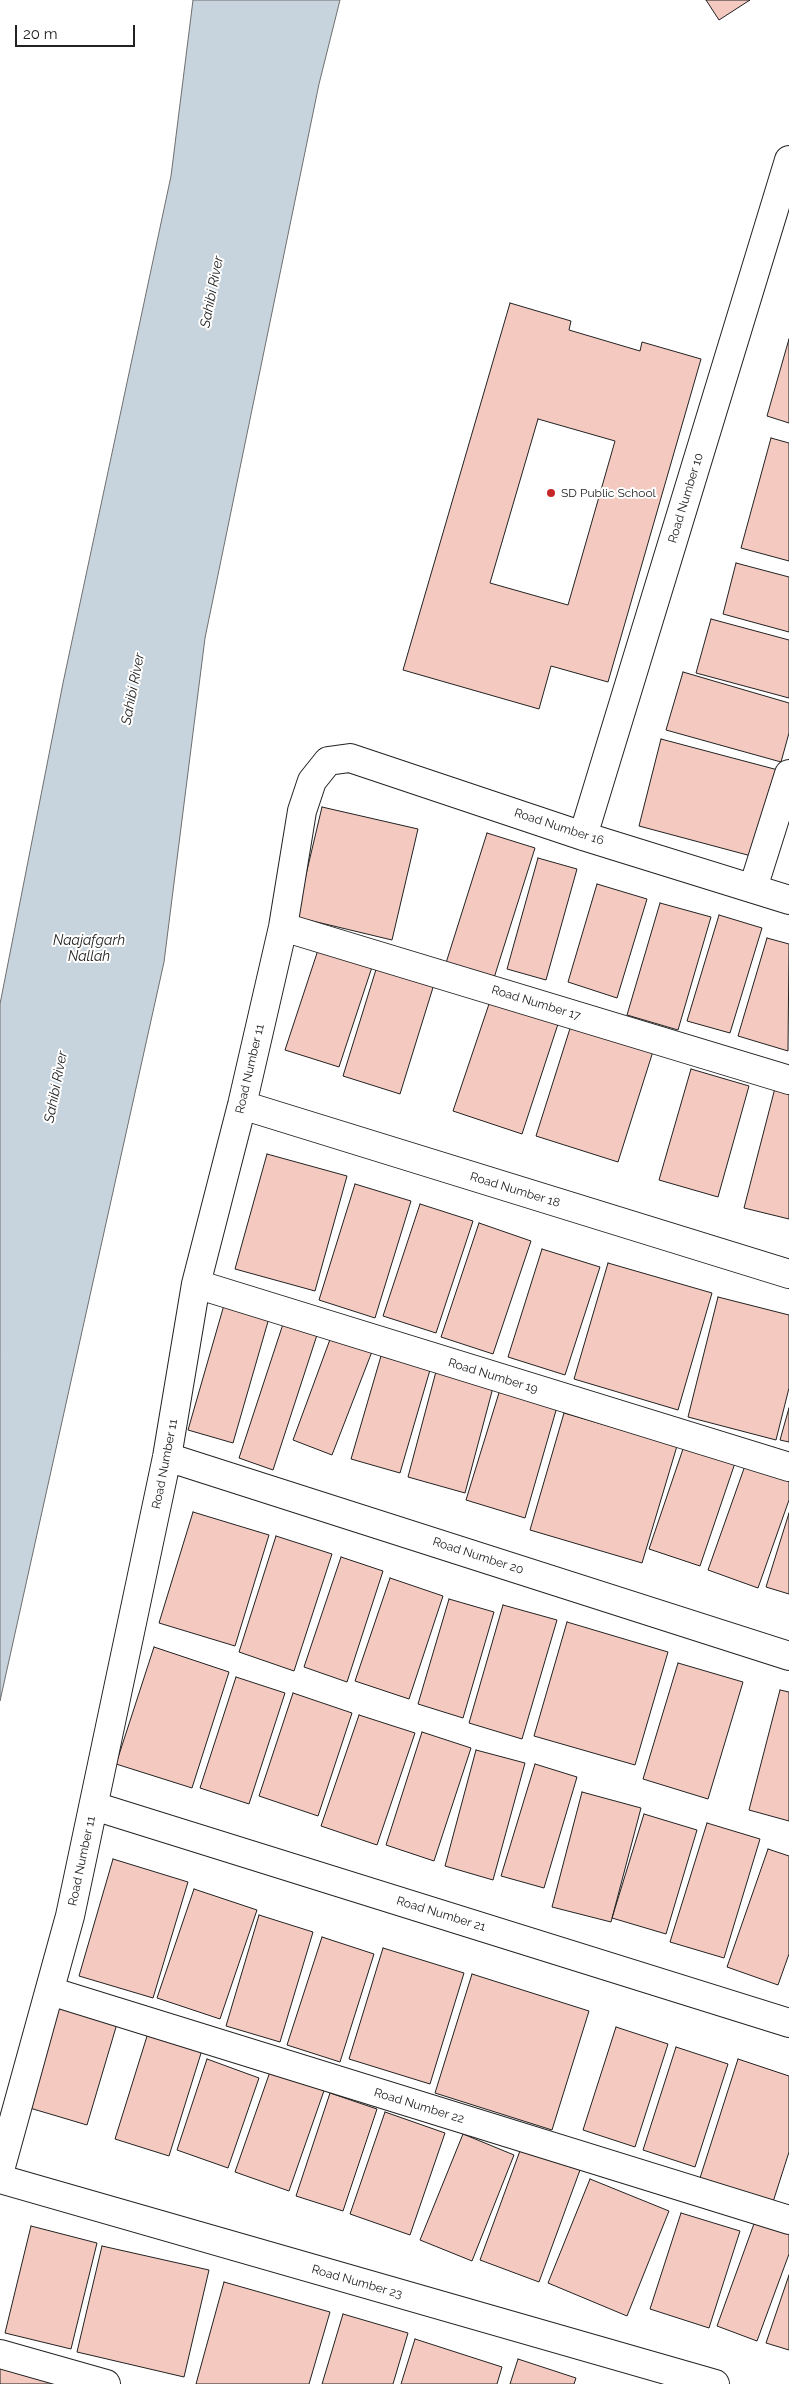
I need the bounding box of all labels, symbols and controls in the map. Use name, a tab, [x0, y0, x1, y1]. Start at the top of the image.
scale bar	[18, 15, 138, 47]
text: 20 m	[23, 25, 58, 43]
water label: Sahibi River	[197, 255, 227, 329]
street label: Road Number 10	[665, 451, 707, 545]
place label: SD Public School	[561, 486, 656, 500]
marker: SD Public School	[545, 487, 557, 499]
water label: Sahibi River	[118, 652, 148, 726]
street label: Road Number 16	[512, 806, 606, 848]
water label: Naajafgarh Nallah	[53, 933, 125, 966]
street label: Road Number 17	[490, 983, 582, 1023]
street label: Road Number 11	[233, 1023, 267, 1115]
water label: Sahibi River	[41, 1050, 71, 1124]
street label: Road Number 18	[468, 1169, 562, 1211]
street label: Road Number 19	[446, 1355, 540, 1397]
street label: Road Number 11	[149, 1418, 181, 1510]
street label: Road Number 20	[431, 1535, 525, 1577]
street label: Road Number 11	[65, 1815, 99, 1907]
street label: Road Number 21	[395, 1894, 487, 1934]
street label: Road Number 22	[372, 2085, 466, 2127]
street label: Road Number 23	[310, 2262, 404, 2302]

